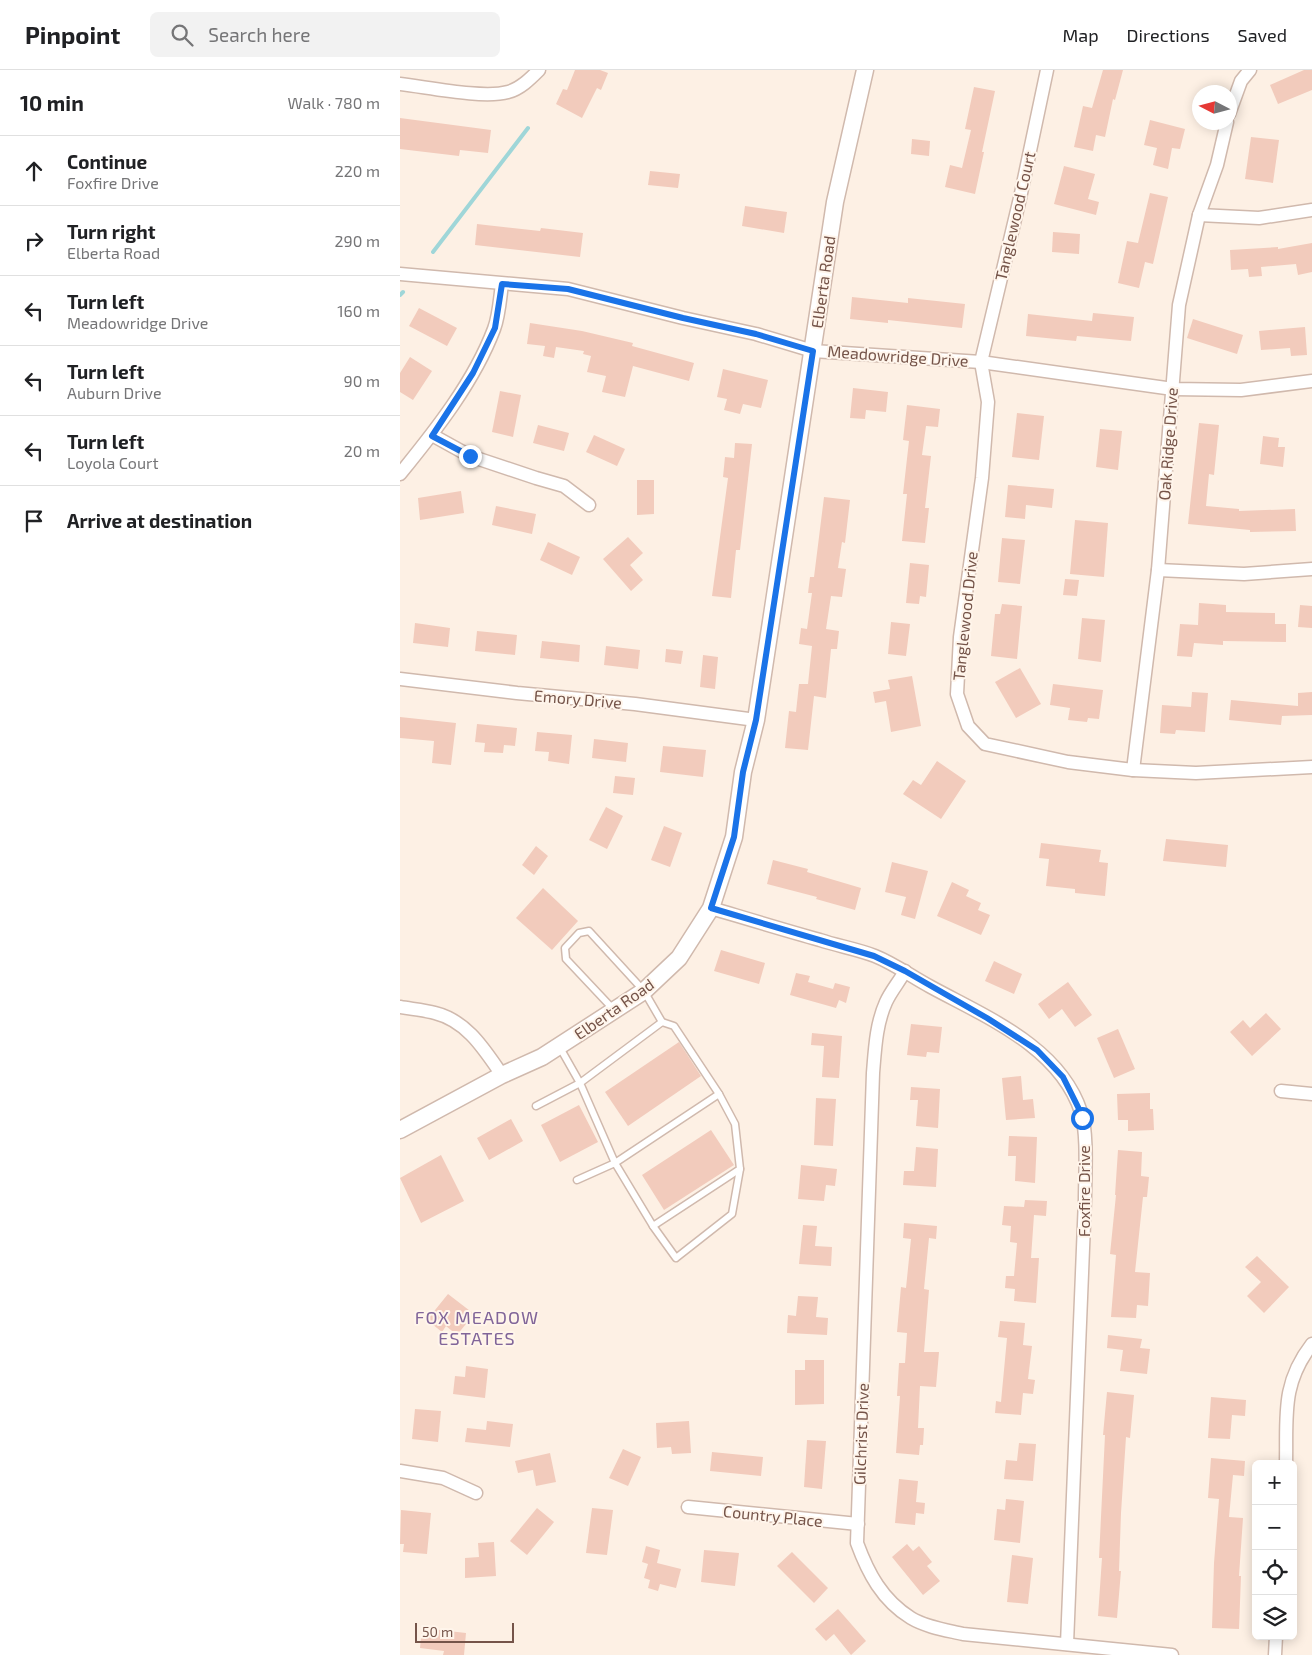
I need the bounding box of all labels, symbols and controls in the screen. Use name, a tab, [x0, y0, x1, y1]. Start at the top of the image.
search box	[150, 12, 500, 57]
text: Pinpoint	[25, 20, 120, 49]
icon: search	[168, 21, 196, 49]
text: Search here	[208, 23, 310, 46]
text: Map	[1062, 24, 1099, 46]
text: Directions	[1127, 24, 1210, 46]
text: Saved	[1238, 24, 1287, 46]
north arrow	[1192, 85, 1237, 130]
text: 10 min	[20, 90, 84, 115]
text: Walk · 780 m	[287, 93, 380, 112]
street label: Tanglewood Court	[990, 149, 1039, 282]
text: Continue	[67, 150, 147, 173]
icon: ahead	[20, 157, 48, 185]
text: 220 m	[335, 161, 380, 180]
text: Foxfire Drive	[67, 173, 159, 192]
text: Turn right	[67, 220, 155, 243]
icon: right	[20, 227, 48, 255]
text: 290 m	[335, 231, 380, 250]
street label: Elberta Road	[807, 234, 838, 329]
text: Elberta Road	[67, 243, 160, 262]
text: Turn left	[67, 290, 144, 313]
icon: left	[20, 297, 48, 325]
text: 160 m	[337, 301, 380, 320]
text: Meadowridge Drive	[67, 313, 208, 332]
street label: Meadowridge Drive	[827, 341, 969, 370]
text: Turn left	[67, 360, 144, 383]
icon: left	[20, 367, 48, 395]
text: 90 m	[344, 371, 380, 390]
text: Auburn Drive	[67, 383, 162, 402]
street label: Oak Ridge Drive	[1154, 387, 1181, 501]
text: Turn left	[67, 430, 144, 453]
icon: left	[20, 437, 48, 465]
text: 20 m	[344, 441, 380, 460]
route end	[459, 445, 482, 468]
text: Loyola Court	[67, 453, 159, 472]
icon: arrive	[20, 507, 48, 535]
text: Arrive at destination	[67, 509, 252, 532]
street label: Tanglewood Drive	[948, 550, 981, 682]
street label: Emory Drive	[533, 685, 623, 712]
street label: Elberta Road	[570, 974, 657, 1043]
route start	[1071, 1107, 1094, 1130]
street label: Foxfire Drive	[1074, 1145, 1093, 1237]
district label: FOX MEADOW ESTATES	[415, 1306, 539, 1349]
street label: Gilchrist Drive	[849, 1383, 872, 1485]
map controls	[1252, 1460, 1297, 1640]
button: +	[1252, 1460, 1297, 1505]
street label: Country Place	[722, 1501, 824, 1530]
button: −	[1252, 1505, 1297, 1550]
button: locate	[1252, 1550, 1297, 1595]
button: layers	[1252, 1595, 1297, 1640]
scale bar	[415, 1620, 514, 1643]
text: 50 m	[422, 1623, 453, 1640]

